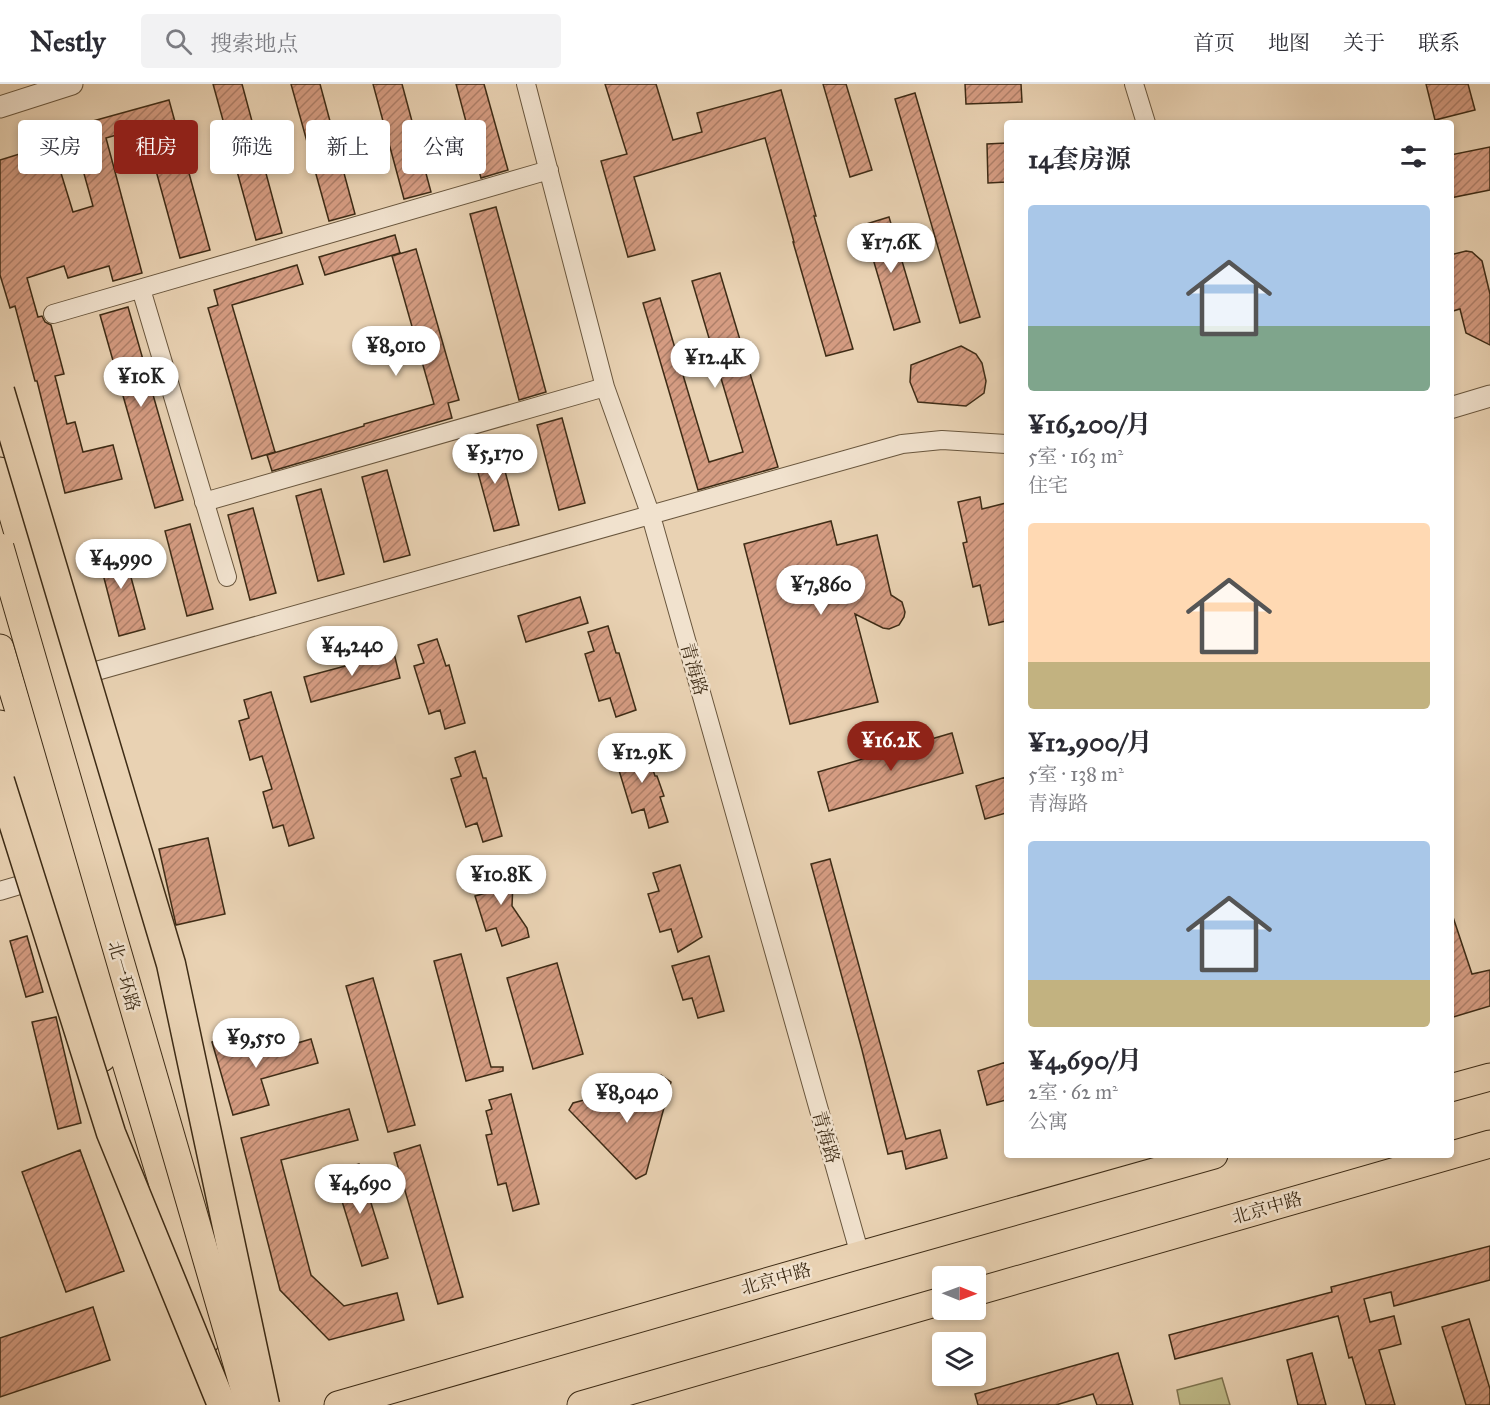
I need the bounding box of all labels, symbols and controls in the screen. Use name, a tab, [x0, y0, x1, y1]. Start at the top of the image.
search box	[141, 14, 561, 68]
text: Nestly	[30, 24, 105, 59]
icon: search	[162, 25, 195, 58]
text: 搜索地点	[210, 30, 298, 57]
text: 首页	[1193, 30, 1235, 56]
text: 地图	[1268, 30, 1310, 56]
text: 关于	[1343, 30, 1385, 56]
text: 联系	[1418, 30, 1460, 56]
chip: 买房	[18, 120, 102, 174]
chip: 租房	[114, 120, 198, 174]
chip: 筛选	[210, 120, 294, 174]
chip: 新上	[306, 120, 390, 174]
chip: 公寓	[402, 120, 486, 174]
icon: filters	[1397, 140, 1430, 173]
text: 14套房源	[1028, 143, 1131, 175]
pin: ¥17.6K	[842, 223, 940, 274]
text: ¥17.6K	[861, 230, 921, 254]
icon: home	[1175, 244, 1283, 352]
pin: ¥8,010	[347, 326, 445, 377]
text: ¥8,010	[366, 333, 426, 357]
pin: ¥12.4K	[666, 338, 764, 389]
text: ¥12.4K	[685, 345, 745, 369]
pin: ¥10K	[105, 357, 177, 408]
text: ¥10K	[118, 364, 164, 388]
text: ¥16,200/月	[1028, 408, 1151, 440]
pin: ¥5,170	[446, 434, 544, 485]
text: ¥5,170	[466, 441, 524, 465]
text: 5室 · 163 m²	[1028, 444, 1123, 468]
text: 住宅	[1028, 473, 1068, 497]
pin: ¥4,990	[72, 539, 170, 590]
text: ¥4,990	[90, 546, 152, 570]
icon: home	[1175, 562, 1283, 670]
pin: ¥7,860	[772, 565, 870, 616]
text: ¥7,860	[790, 572, 852, 596]
pin: ¥4,240	[303, 626, 401, 677]
text: ¥4,240	[321, 633, 383, 657]
street label: 青海路	[676, 640, 712, 698]
pin: ¥16.2K	[842, 721, 940, 772]
text: ¥12,900/月	[1028, 726, 1153, 758]
text: ¥16.2K	[861, 728, 921, 752]
pin: ¥12.9K	[593, 733, 691, 784]
text: ¥12.9K	[612, 740, 672, 764]
text: 5室 · 138 m²	[1028, 762, 1124, 786]
text: 青海路	[1028, 791, 1088, 815]
pin: ¥10.8K	[452, 855, 550, 906]
text: ¥10.8K	[470, 862, 532, 886]
icon: home	[1175, 880, 1283, 988]
street label: 北一环路	[104, 938, 144, 1014]
pin: ¥9,550	[207, 1018, 305, 1069]
text: ¥9,550	[227, 1025, 285, 1049]
text: ¥4,690/月	[1028, 1044, 1142, 1076]
pin: ¥8,040	[578, 1073, 676, 1124]
text: ¥8,040	[595, 1080, 659, 1104]
text: 2室 · 62 m²	[1028, 1080, 1118, 1104]
street label: 青海路	[808, 1108, 844, 1166]
text: 公寓	[1028, 1109, 1068, 1133]
pin: ¥4,690	[311, 1164, 409, 1215]
text: ¥4,690	[329, 1171, 391, 1195]
street label: 北京中路	[1229, 1188, 1305, 1228]
street label: 北京中路	[738, 1259, 814, 1299]
north arrow	[932, 1266, 986, 1320]
map controls	[932, 1266, 986, 1386]
button: layers	[932, 1332, 986, 1386]

